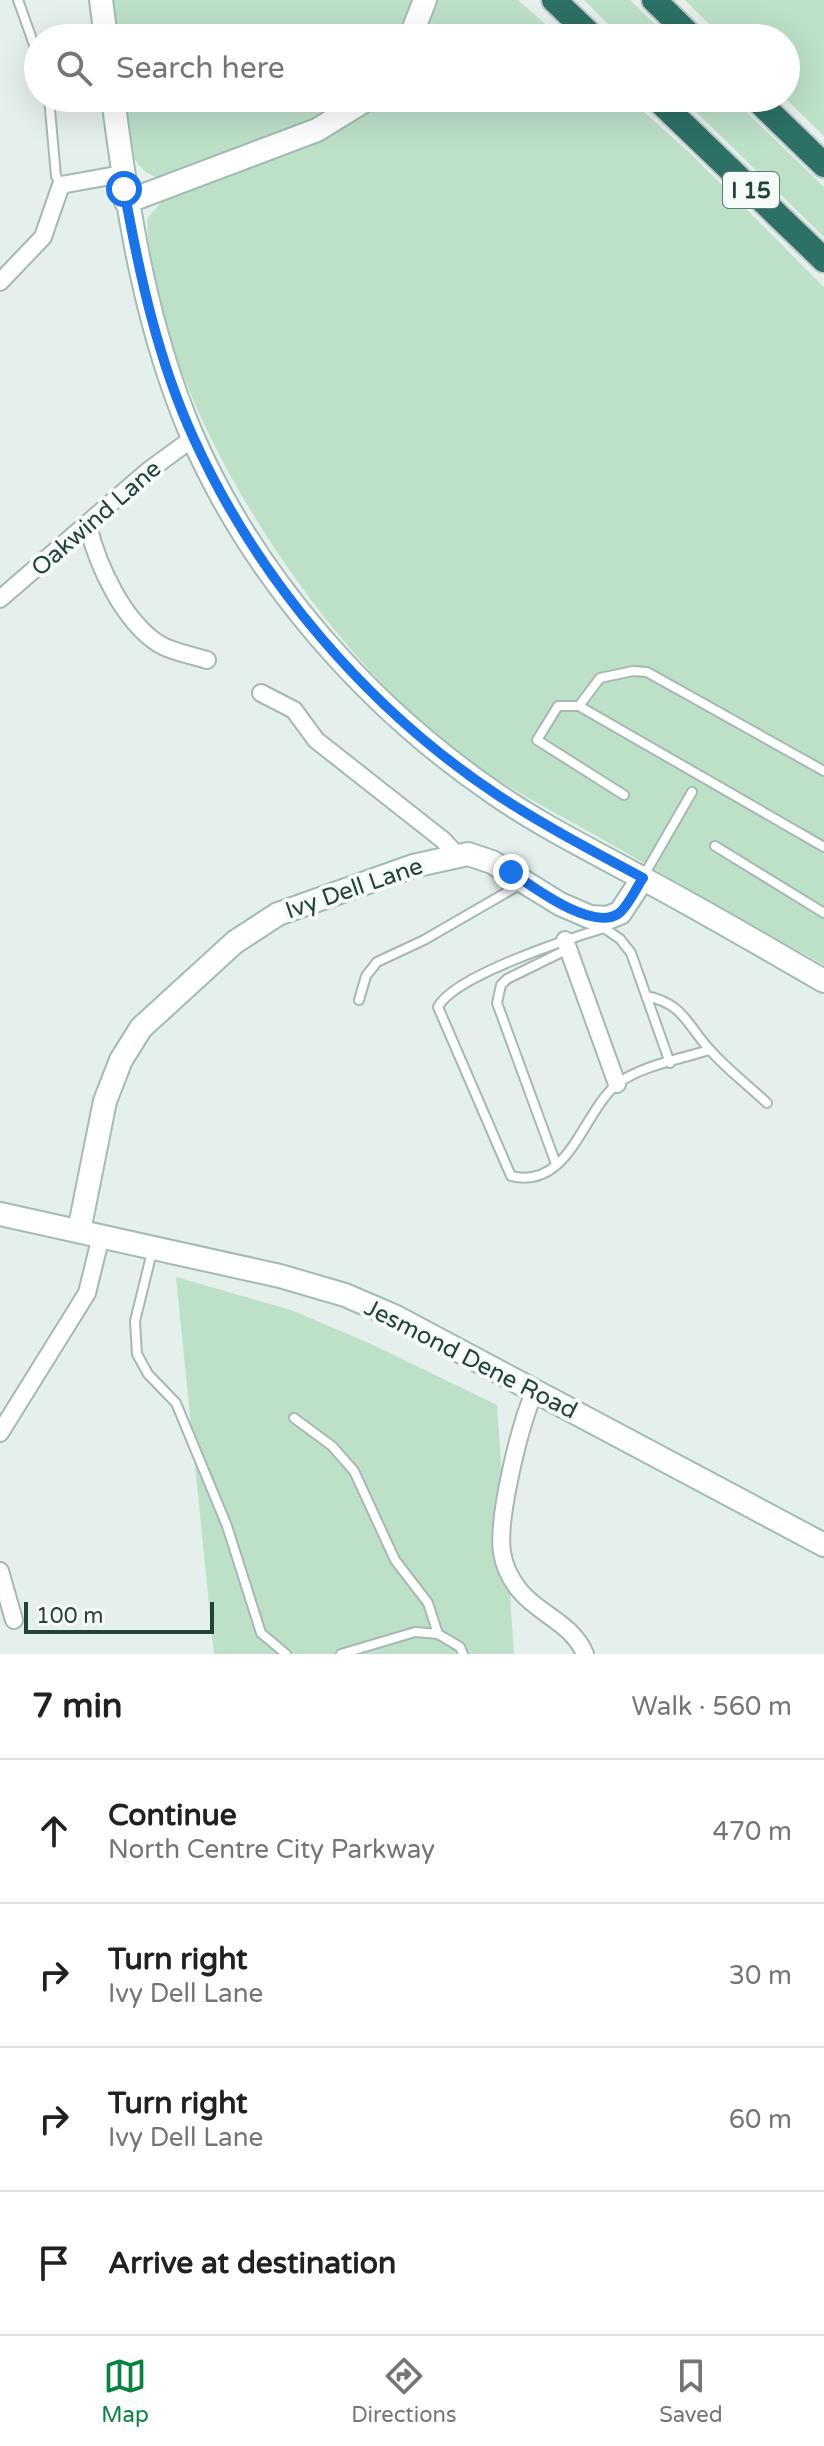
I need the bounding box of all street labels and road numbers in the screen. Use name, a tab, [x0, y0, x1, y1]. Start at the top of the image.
road number: I 15	[723, 172, 779, 208]
street label: Oakwind Lane	[26, 454, 167, 583]
street label: Ivy Dell Lane	[282, 851, 427, 926]
street label: Jesmond Dene Road	[360, 1293, 582, 1426]

